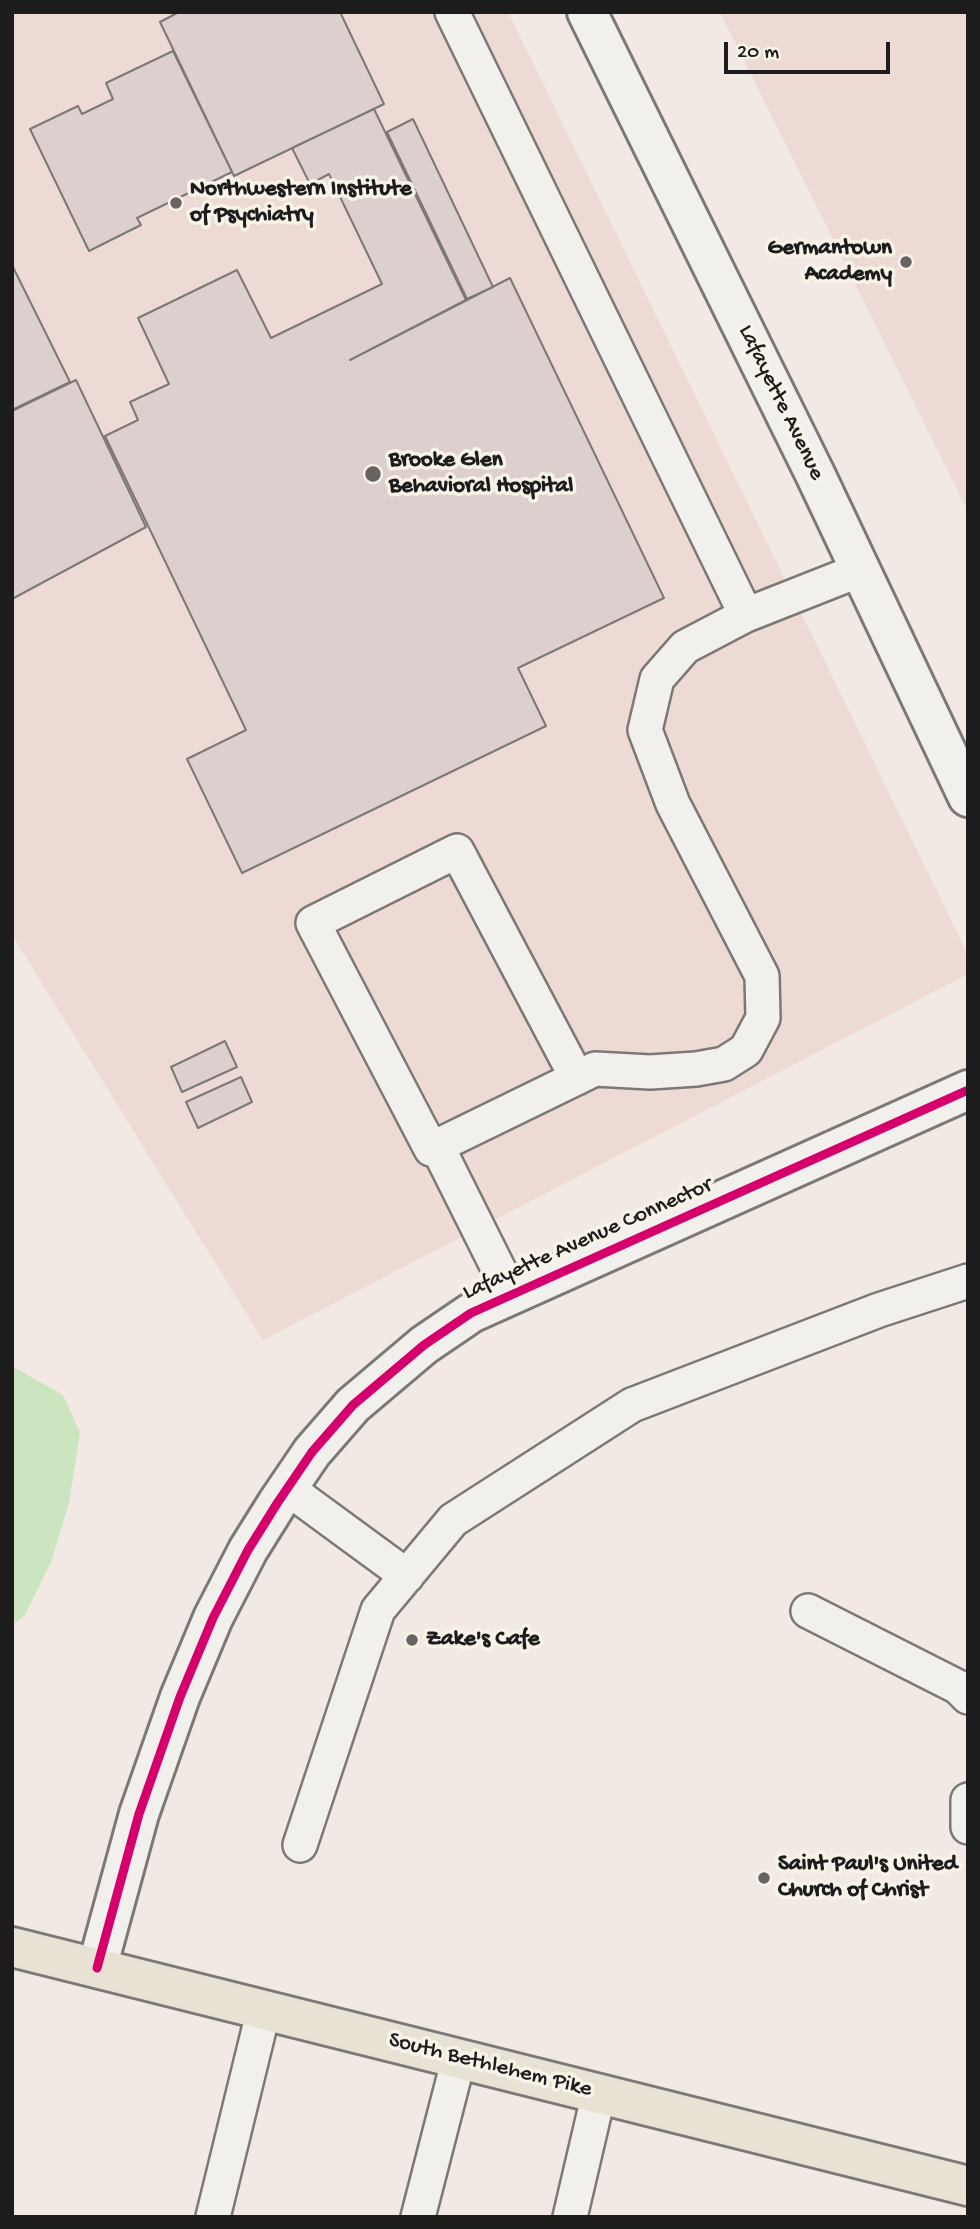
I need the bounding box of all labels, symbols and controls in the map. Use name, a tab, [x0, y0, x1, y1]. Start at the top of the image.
scale bar	[728, 28, 894, 72]
text: 20 m	[737, 41, 779, 66]
place label: Northwestern Institute of Psychiatry	[190, 176, 412, 230]
marker: Northwestern Institute of Psychiatry	[168, 195, 184, 211]
place label: Germantown Academy	[767, 235, 892, 289]
marker: Germantown Academy	[898, 254, 914, 270]
street label: Lafayette Avenue	[730, 321, 830, 485]
place label: Brooke Glen Behavioral Hospital	[389, 447, 573, 501]
marker: Brooke Glen Behavioral Hospital	[363, 464, 383, 484]
street label: Lafayette Avenue Connector	[459, 1172, 717, 1308]
place label: Zake's Cafe	[426, 1626, 540, 1654]
marker: Zake's Cafe	[404, 1632, 420, 1648]
place label: Saint Paul's United Church of Christ	[778, 1851, 957, 1905]
marker: Saint Paul's United Church of Christ	[756, 1870, 772, 1886]
street label: South Bethlehem Pike	[385, 2027, 595, 2105]

